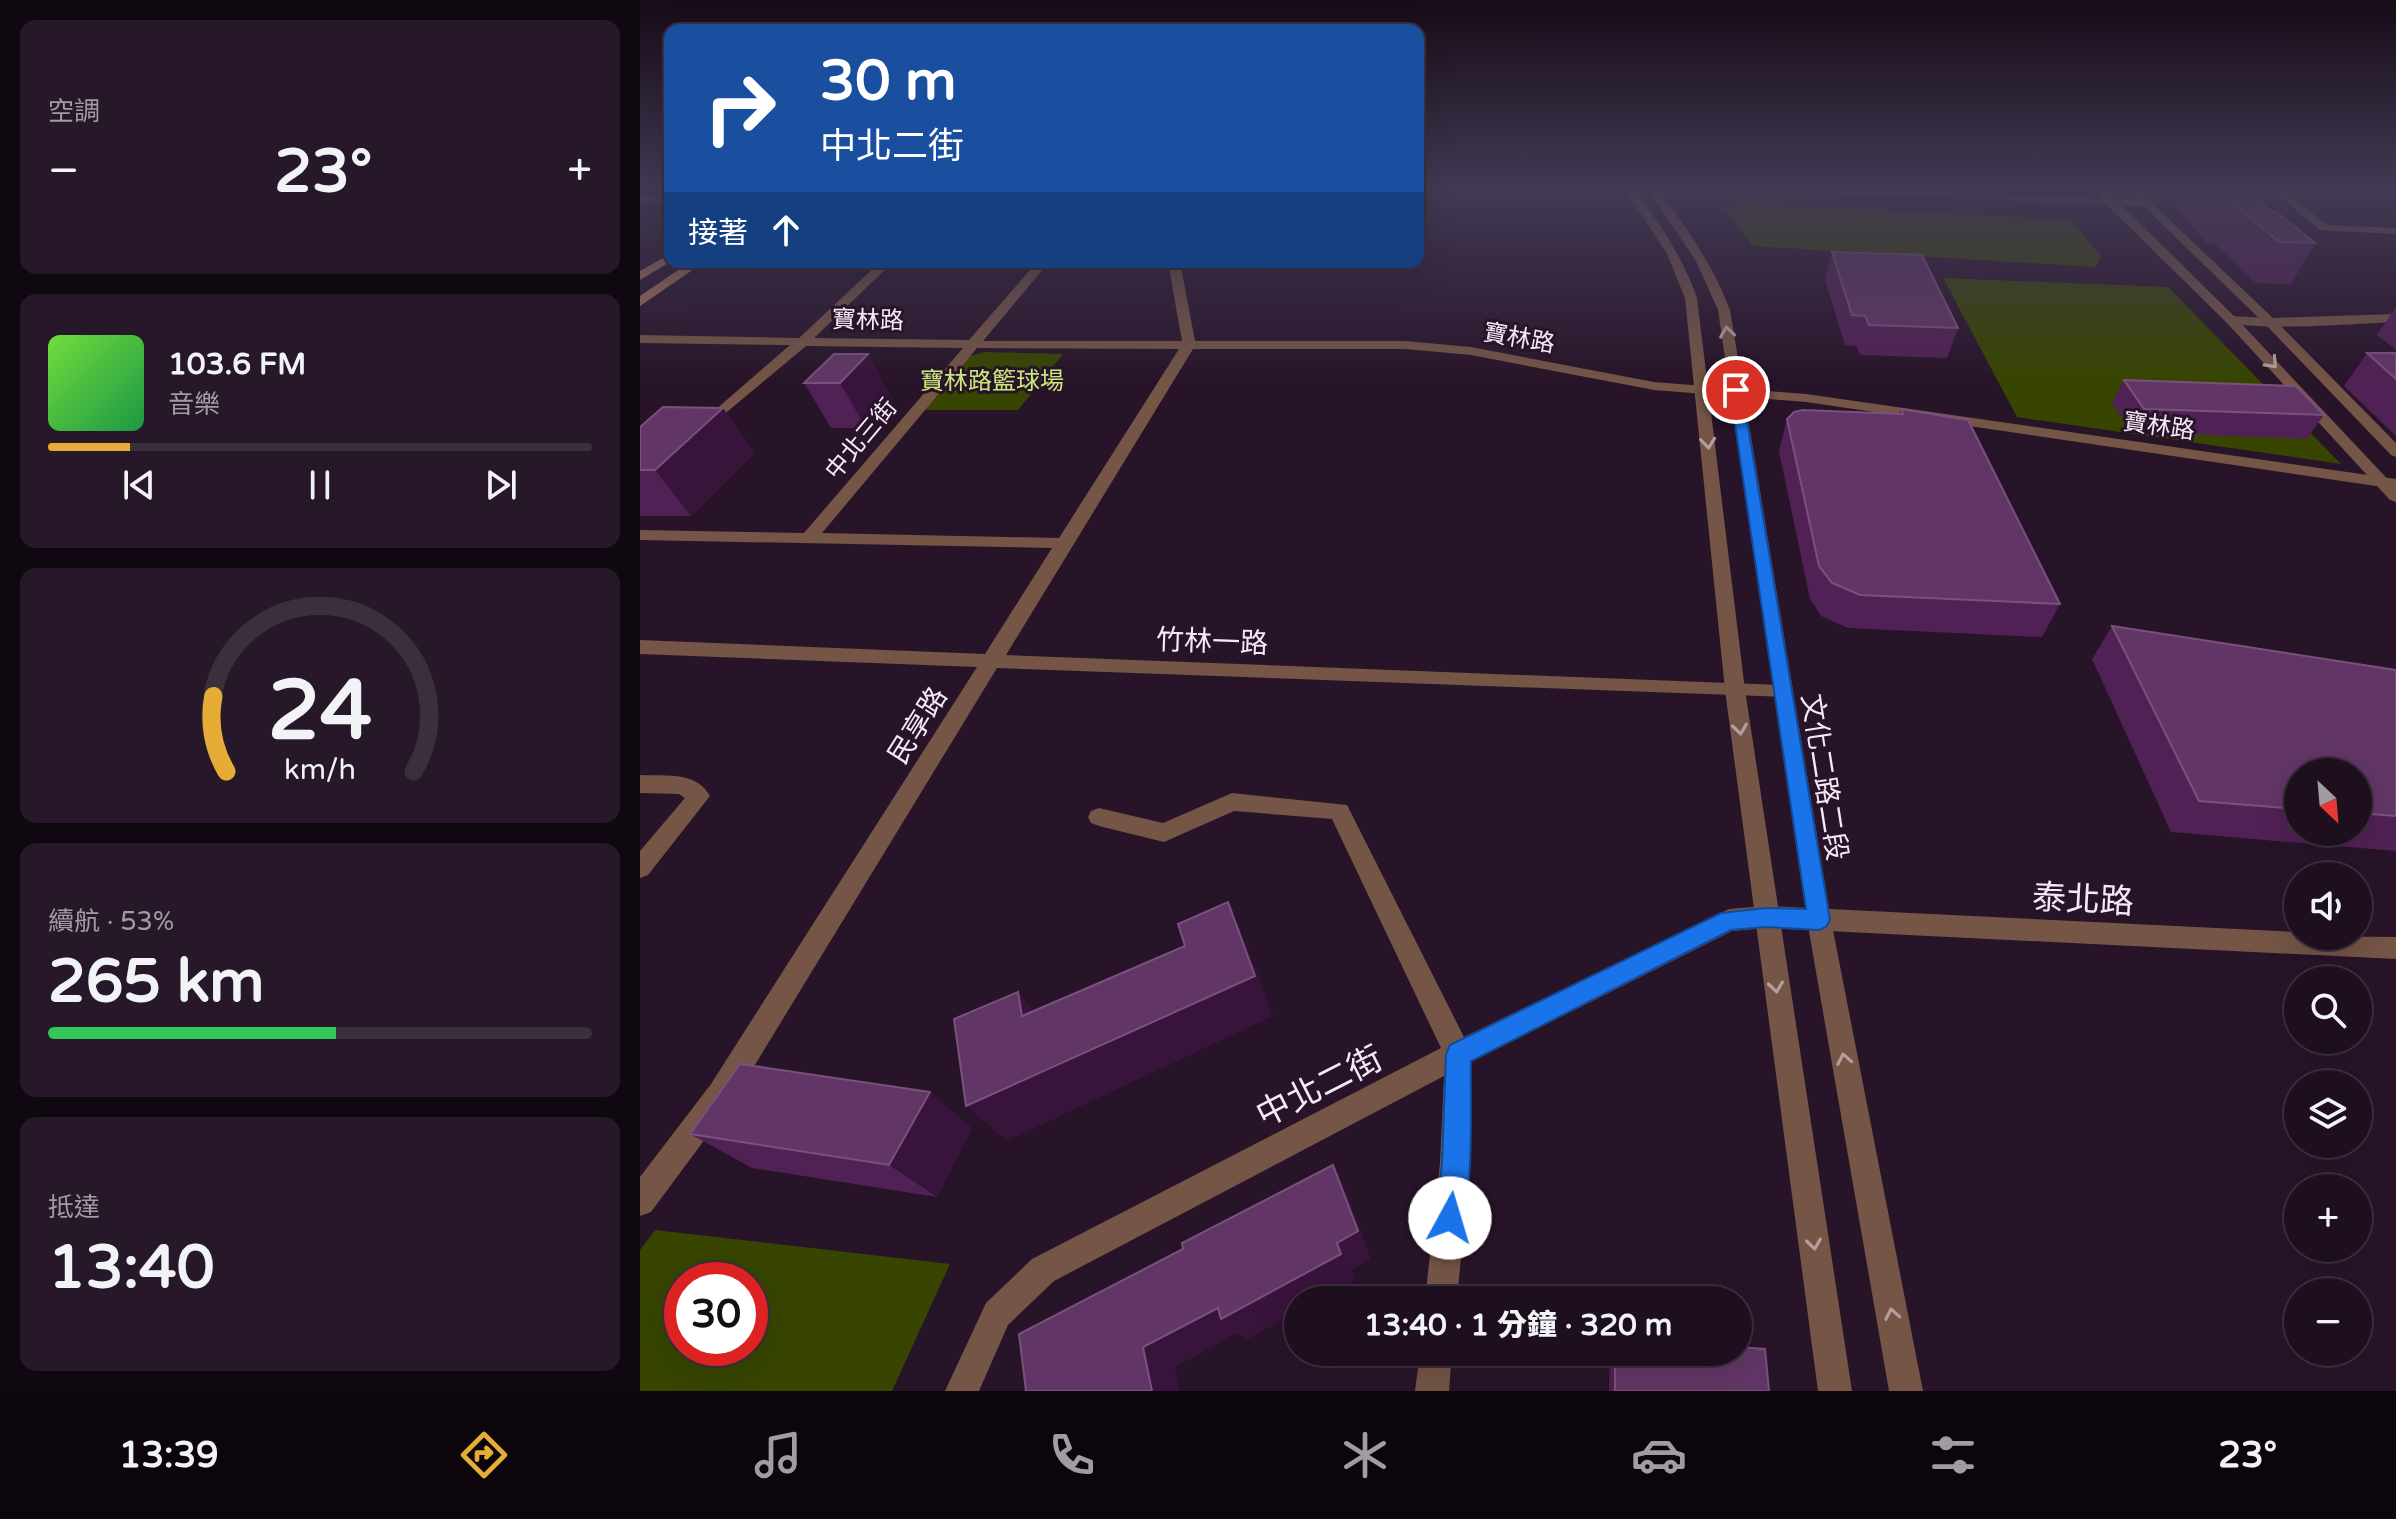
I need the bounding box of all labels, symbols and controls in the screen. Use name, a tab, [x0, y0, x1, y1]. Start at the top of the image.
text: 30 m	[820, 48, 956, 115]
icon: right	[688, 56, 792, 160]
text: 空調	[48, 96, 100, 127]
text: 中北二街	[820, 125, 964, 168]
text: 23°	[274, 136, 372, 208]
text: −	[48, 145, 79, 198]
text: +	[567, 145, 592, 198]
icon: ahead	[764, 208, 808, 252]
text: 接著	[688, 215, 748, 252]
street label: 寶林路	[832, 305, 904, 336]
street label: 寶林路	[1481, 318, 1557, 359]
one-way arrow	[1719, 325, 1736, 339]
text: 103.6 FM	[168, 346, 306, 383]
one-way arrow	[2262, 354, 2277, 368]
pin	[1702, 356, 1770, 424]
park label: 寶林路籃球場	[920, 367, 1064, 396]
icon: arrive	[1714, 368, 1758, 412]
text: 音樂	[168, 389, 220, 420]
street label: 中北三街	[819, 393, 903, 485]
street label: 寶林路	[2121, 407, 2197, 446]
one-way arrow	[1700, 437, 1717, 450]
icon: previous	[117, 463, 161, 507]
icon: pause	[298, 463, 342, 507]
icon: next	[479, 463, 523, 507]
street label: 竹林一路	[1155, 623, 1269, 661]
text: 24	[268, 661, 372, 761]
street label: 民享路	[881, 681, 955, 770]
street label: 文化二路二段	[1794, 692, 1854, 863]
one-way arrow	[1731, 722, 1748, 736]
text: km/h	[284, 753, 356, 787]
north arrow	[2284, 758, 2372, 846]
map controls	[2284, 758, 2372, 1366]
button: sound	[2284, 862, 2372, 950]
street label: 泰北路	[2031, 877, 2135, 924]
text: 續航 · 53%	[48, 906, 174, 937]
text: 265 km	[48, 946, 264, 1018]
button: search	[2284, 966, 2372, 1054]
one-way arrow	[1767, 980, 1784, 994]
street label: 中北二街	[1250, 1038, 1390, 1136]
one-way arrow	[1837, 1052, 1854, 1065]
button: layers	[2284, 1070, 2372, 1158]
button: +	[2284, 1174, 2372, 1262]
position arrow	[1408, 1176, 1492, 1260]
text: 抵達	[48, 1192, 100, 1223]
text: 13:40	[48, 1232, 214, 1304]
one-way arrow	[1805, 1237, 1822, 1251]
speed limit sign: 30	[664, 1262, 768, 1366]
button: −	[2284, 1278, 2372, 1366]
text: 13:40 · 1 分鐘 · 320 m	[1364, 1307, 1672, 1344]
one-way arrow	[1884, 1308, 1901, 1321]
icon: directions	[456, 1427, 512, 1483]
icon: music	[750, 1427, 806, 1483]
icon: phone	[1044, 1427, 1100, 1483]
icon: climate	[1337, 1427, 1393, 1483]
icon: car	[1631, 1427, 1687, 1483]
icon: filters	[1925, 1427, 1981, 1483]
text: 13:39	[119, 1434, 219, 1477]
text: 23°	[2218, 1434, 2277, 1477]

